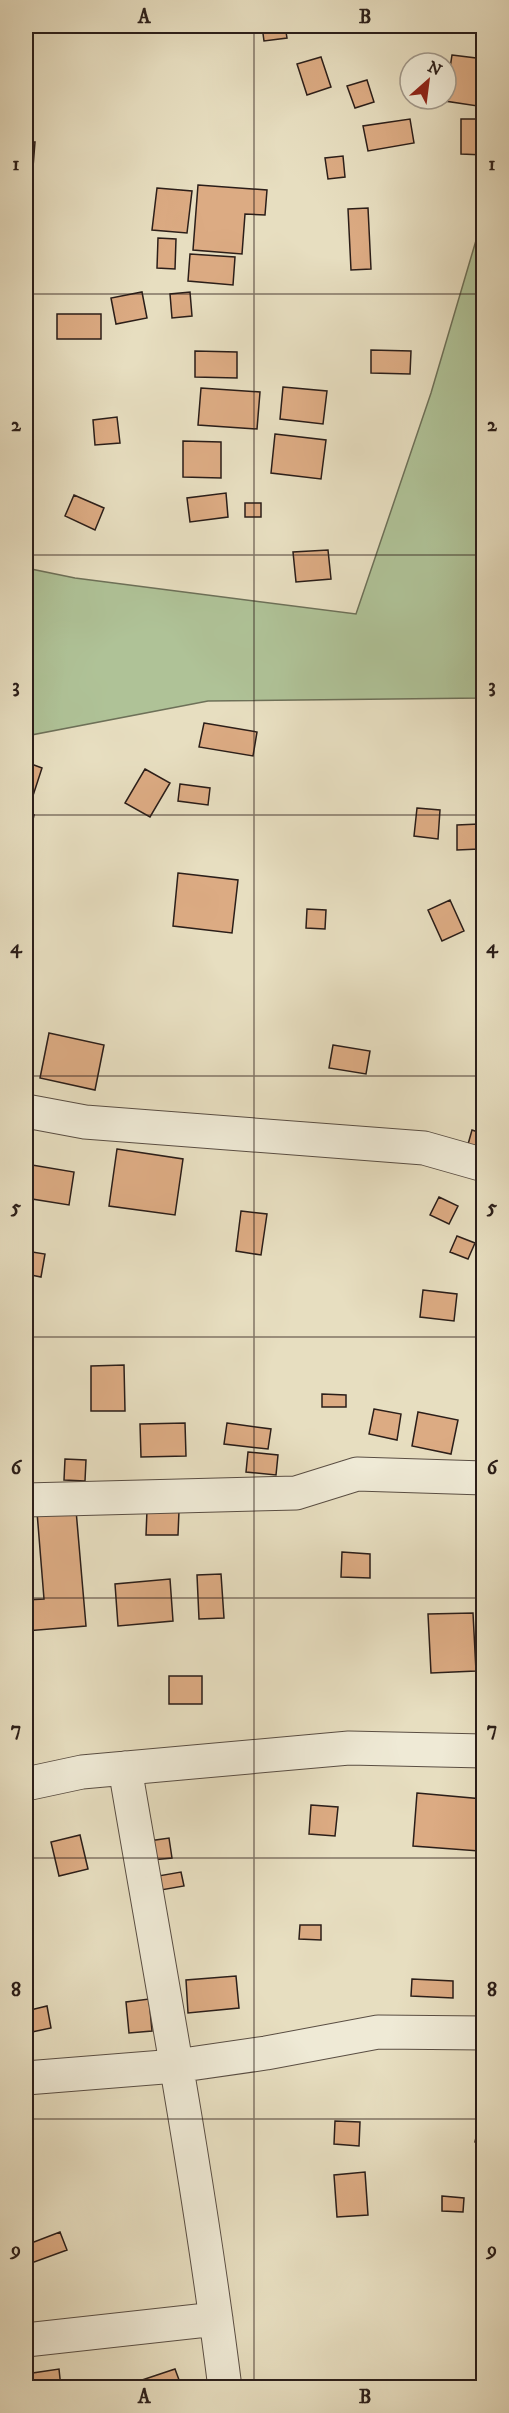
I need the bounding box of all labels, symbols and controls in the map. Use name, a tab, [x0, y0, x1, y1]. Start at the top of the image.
text: A	[137, 5, 152, 30]
text: B	[359, 5, 371, 30]
north arrow	[398, 51, 458, 111]
text: N	[424, 57, 445, 81]
text: 1	[12, 152, 20, 177]
text: 1	[488, 152, 496, 177]
text: 2	[11, 413, 22, 438]
text: 2	[487, 413, 498, 438]
text: 3	[12, 674, 20, 699]
text: 3	[488, 674, 496, 699]
text: 4	[10, 935, 23, 960]
text: 4	[486, 935, 499, 960]
text: 5	[10, 1195, 21, 1220]
text: 5	[486, 1195, 497, 1220]
text: 6	[11, 1456, 23, 1481]
text: 6	[487, 1456, 499, 1481]
text: 7	[11, 1717, 21, 1742]
text: 7	[487, 1717, 497, 1742]
text: 8	[11, 1978, 21, 2003]
text: 8	[487, 1978, 497, 2003]
text: 9	[9, 2238, 21, 2263]
text: 9	[485, 2238, 497, 2263]
text: A	[137, 2385, 152, 2410]
text: B	[359, 2385, 371, 2410]

